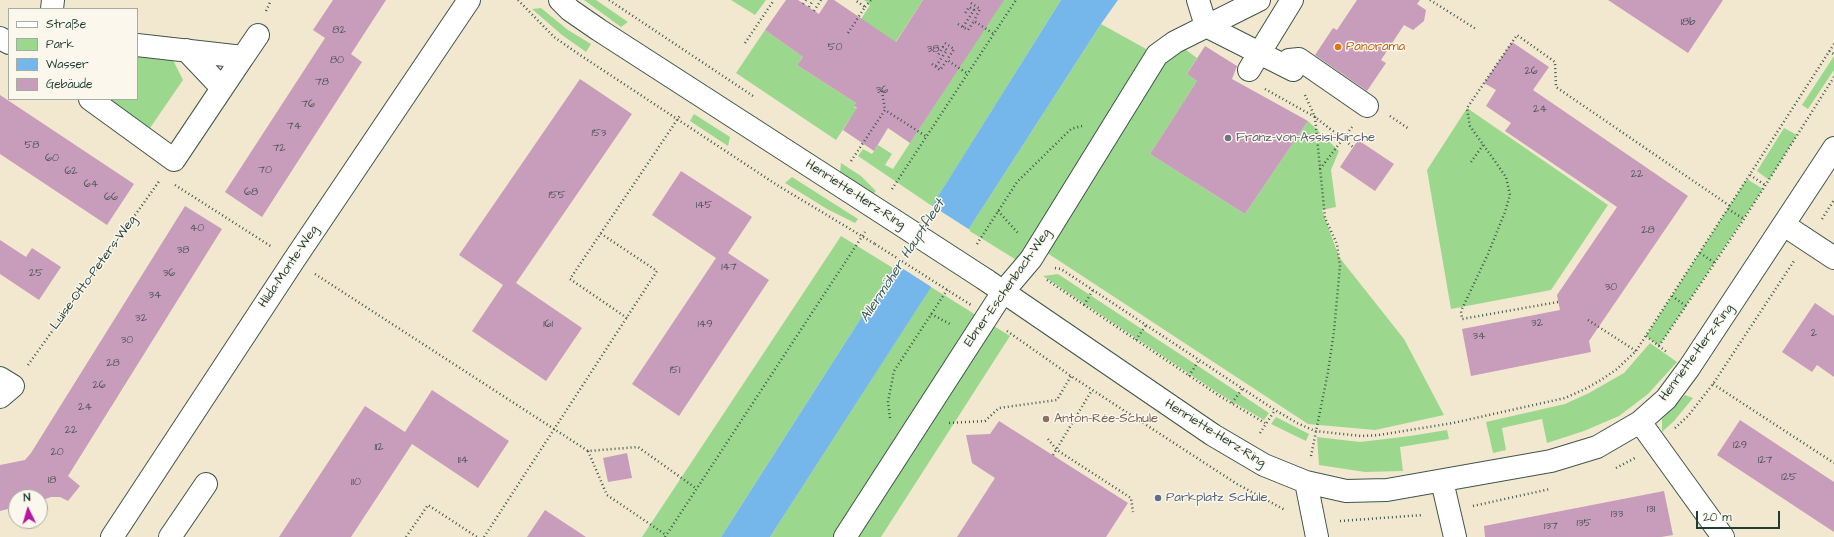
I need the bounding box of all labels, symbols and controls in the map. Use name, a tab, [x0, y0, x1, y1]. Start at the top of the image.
legend	[8, 8, 138, 100]
text: Straße	[46, 16, 86, 33]
house number: 18b	[1681, 16, 1695, 30]
house number: 82	[332, 24, 346, 38]
text: Park	[46, 36, 74, 53]
place label: Panorama	[1346, 39, 1405, 55]
house number: 50	[828, 41, 842, 55]
marker: Panorama	[1333, 42, 1343, 52]
house number: 38	[927, 43, 939, 57]
house number: 80	[330, 54, 344, 68]
text: Wasser	[46, 56, 89, 73]
house number: 26	[1524, 65, 1538, 79]
text: Gebäude	[46, 76, 92, 93]
house number: 78	[315, 76, 329, 90]
house number: 36	[876, 84, 888, 98]
house number: 76	[301, 98, 315, 112]
house number: 24	[1533, 103, 1547, 117]
house number: 74	[287, 120, 301, 134]
house number: 153	[592, 127, 606, 141]
place label: Franz-von-Assisi-Kirche	[1236, 130, 1375, 146]
marker: Franz-von-Assisi-Kirche	[1223, 133, 1233, 143]
house number: 58	[25, 139, 39, 153]
house number: 72	[272, 142, 286, 156]
house number: 60	[45, 152, 59, 166]
street label: Henriette-Herz-Ring	[802, 157, 908, 233]
house number: 70	[258, 164, 272, 178]
house number: 62	[64, 165, 78, 179]
house number: 22	[1631, 168, 1643, 182]
house number: 64	[84, 178, 98, 192]
house number: 68	[244, 186, 258, 200]
house number: 155	[549, 189, 565, 203]
house number: 66	[104, 191, 118, 205]
water label: Allermöher Hauptfleet	[857, 197, 949, 325]
house number: 145	[696, 199, 712, 213]
street label: Luise-Otto-Peters-Weg	[47, 213, 141, 333]
house number: 40	[190, 222, 204, 236]
street label: Hilda-Monte-Weg	[256, 223, 322, 311]
house number: 28	[1641, 224, 1655, 238]
street label: Ebner-Eschenbach-Weg	[961, 226, 1055, 350]
house number: 38	[177, 244, 189, 258]
house number: 147	[721, 261, 737, 275]
house number: 25	[29, 267, 43, 281]
house number: 36	[163, 267, 175, 281]
house number: 30	[1605, 281, 1617, 295]
house number: 34	[148, 289, 162, 303]
street label: Henriette-Herz-Ring	[1657, 301, 1737, 405]
house number: 32	[135, 312, 147, 326]
house number: 32	[1531, 317, 1543, 331]
house number: 161	[543, 318, 553, 332]
house number: 149	[697, 318, 713, 332]
house number: 2	[1811, 327, 1817, 341]
house number: 34	[1472, 330, 1486, 344]
house number: 30	[121, 334, 133, 348]
house number: 28	[106, 357, 120, 371]
house number: 151	[670, 364, 680, 378]
house number: 26	[92, 379, 106, 393]
street label: Henriette-Herz-Ring	[1162, 397, 1268, 471]
house number: 24	[78, 401, 92, 415]
place label: Anton-Rée-Schule	[1054, 411, 1158, 427]
marker: Anton-Rée-Schule	[1041, 414, 1051, 424]
house number: 22	[65, 424, 77, 438]
house number: 129	[1733, 439, 1747, 453]
house number: 112	[374, 441, 384, 455]
house number: 20	[50, 446, 64, 460]
house number: 114	[458, 454, 468, 468]
house number: 127	[1758, 454, 1772, 468]
house number: 125	[1781, 471, 1797, 485]
house number: 18	[48, 474, 56, 488]
house number: 110	[351, 476, 361, 490]
north arrow	[8, 489, 48, 529]
text: N	[23, 490, 31, 505]
place label: Parkplatz Schule	[1166, 490, 1268, 506]
marker: Parkplatz Schule	[1153, 493, 1163, 503]
house number: 131	[1647, 503, 1655, 517]
scale bar	[1698, 503, 1782, 529]
house number: 133	[1611, 508, 1623, 522]
text: 20 m	[1703, 509, 1732, 526]
house number: 135	[1577, 517, 1591, 531]
house number: 137	[1544, 520, 1558, 534]

